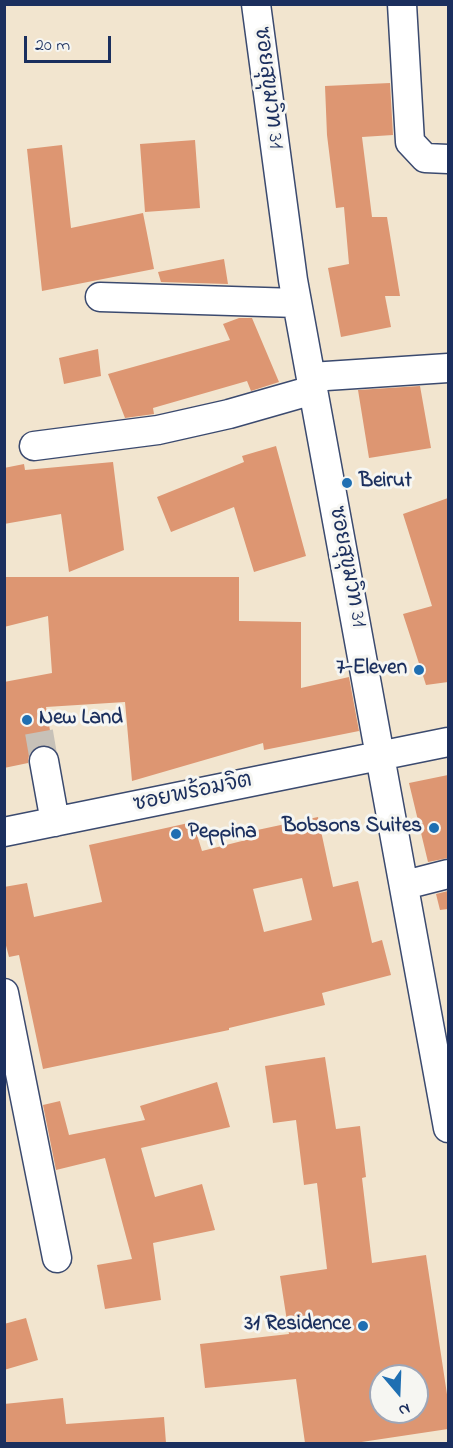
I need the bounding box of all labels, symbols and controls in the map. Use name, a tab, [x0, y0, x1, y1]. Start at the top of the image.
scale bar	[27, 24, 114, 62]
street label: ซอยสุขุมวิท 31	[247, 26, 287, 150]
text: 20 m	[35, 33, 70, 59]
place label: Beirut	[359, 470, 412, 496]
marker: Beirut	[340, 476, 354, 490]
street label: ซอยสุขุมวิท 31	[322, 504, 370, 630]
place label: 7-Eleven	[336, 657, 407, 683]
marker: 7-Eleven	[412, 663, 426, 677]
place label: New Land	[39, 707, 123, 733]
marker: New Land	[20, 713, 34, 727]
street label: ซอยพร้อมจิต	[131, 769, 255, 819]
place label: Bobsons Suites	[282, 815, 422, 841]
place label: Peppina	[188, 821, 257, 847]
marker: Bobsons Suites	[427, 821, 441, 835]
marker: Peppina	[169, 827, 183, 841]
place label: 31 Residence	[245, 1313, 351, 1339]
marker: 31 Residence	[356, 1319, 370, 1333]
north arrow	[369, 1364, 429, 1424]
text: N	[395, 1396, 413, 1422]

